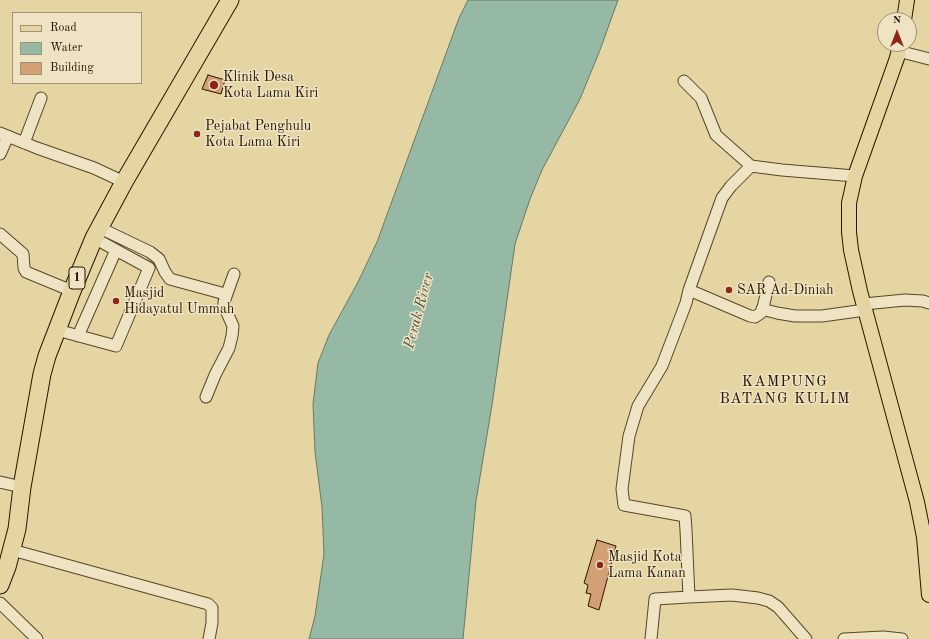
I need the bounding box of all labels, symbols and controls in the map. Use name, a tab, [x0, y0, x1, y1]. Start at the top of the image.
legend	[12, 12, 142, 84]
north arrow	[877, 12, 917, 52]
text: N	[893, 15, 901, 26]
text: Road	[50, 22, 77, 34]
text: Water	[50, 42, 82, 54]
text: Building	[50, 62, 94, 74]
place label: Klinik Desa Kota Lama Kiri	[223, 69, 318, 102]
marker: Klinik Desa Kota Lama Kiri	[208, 79, 220, 91]
place label: Pejabat Penghulu Kota Lama Kiri	[205, 118, 311, 150]
marker: Pejabat Penghulu Kota Lama Kiri	[192, 129, 202, 139]
road number: 1	[69, 267, 85, 289]
water label: Perak River	[400, 271, 438, 351]
place label: SAR Ad-Diniah	[737, 282, 834, 298]
place label: Masjid Hidayatul Ummah	[124, 285, 234, 318]
marker: SAR Ad-Diniah	[724, 285, 734, 295]
marker: Masjid Hidayatul Ummah	[111, 296, 121, 306]
district label: KAMPUNG BATANG KULIM	[720, 373, 850, 408]
place label: Masjid Kota Lama Kanan	[608, 549, 686, 582]
marker: Masjid Kota Lama Kanan	[595, 560, 605, 570]

